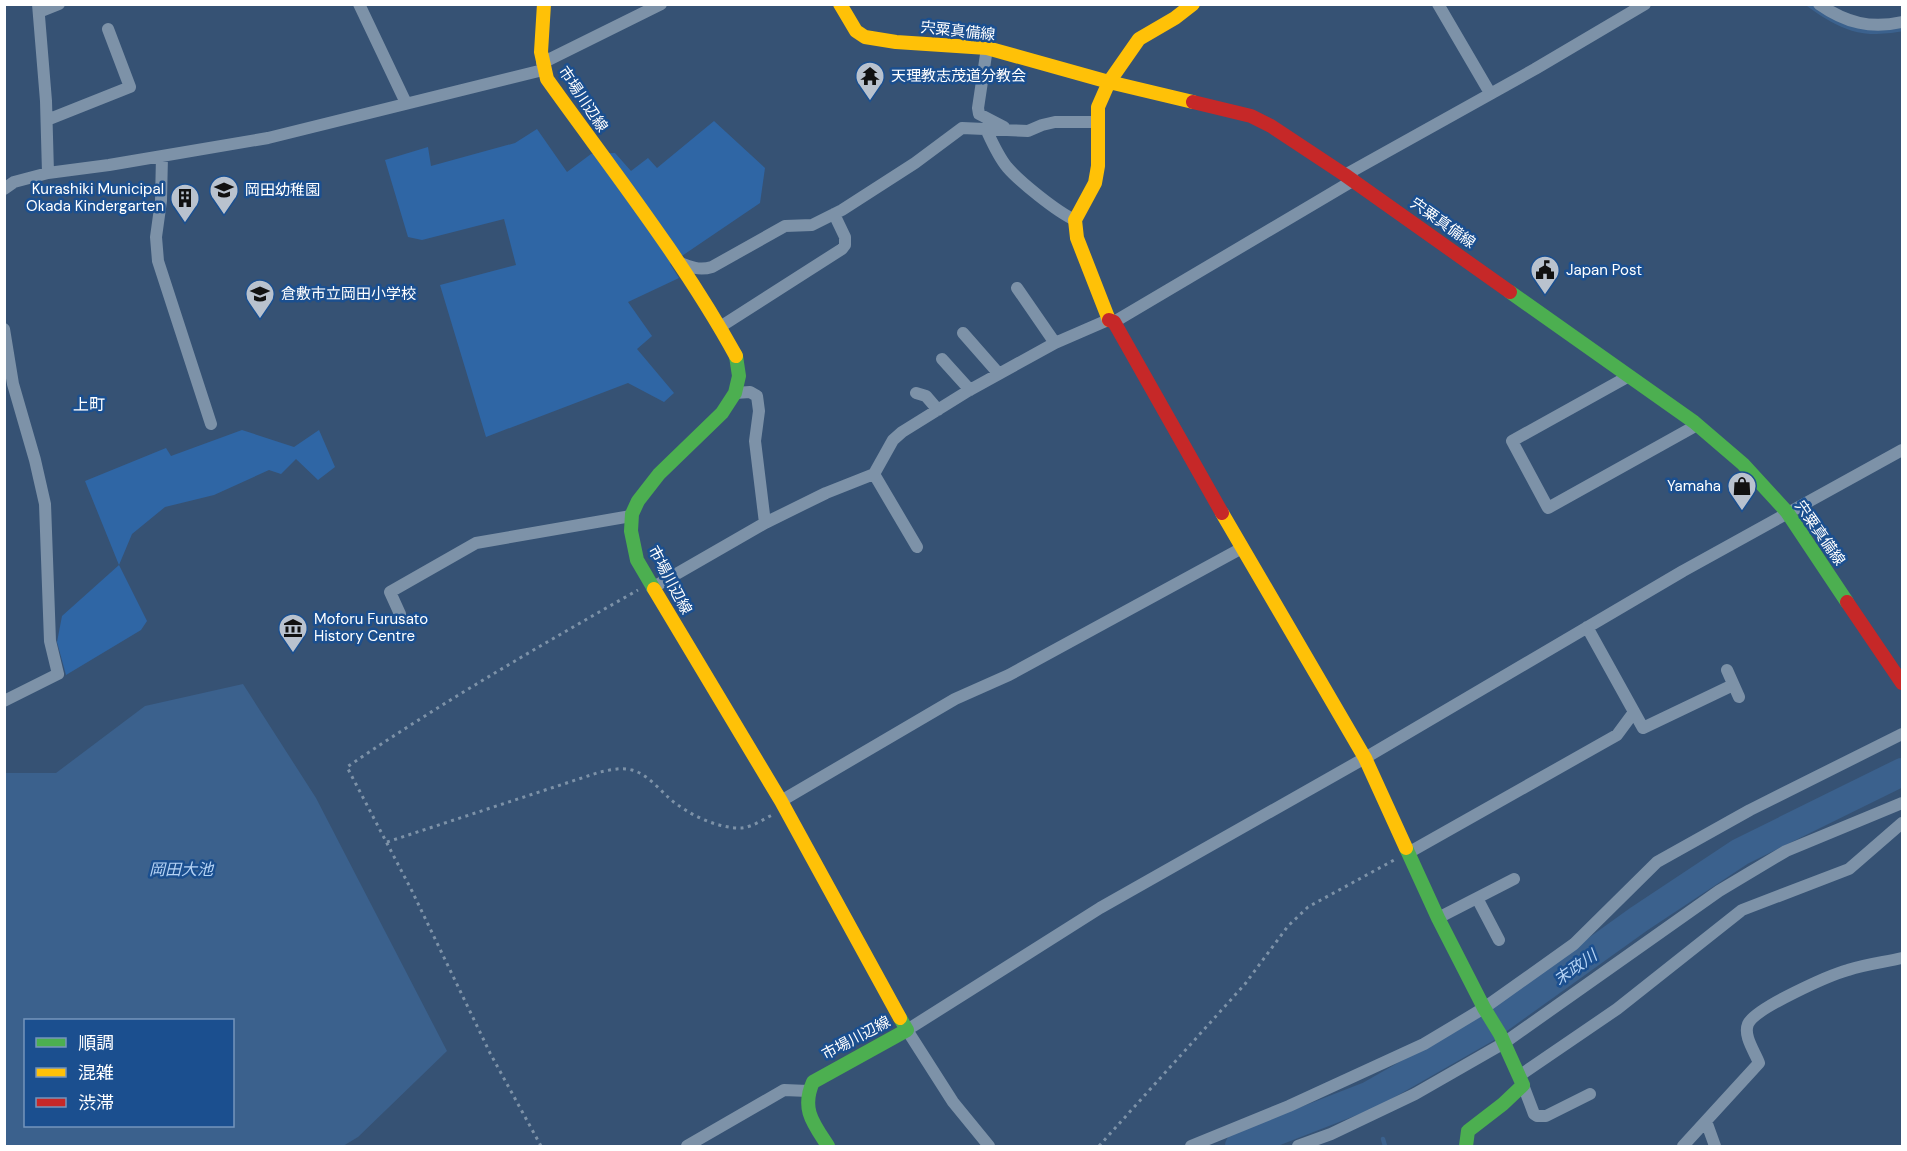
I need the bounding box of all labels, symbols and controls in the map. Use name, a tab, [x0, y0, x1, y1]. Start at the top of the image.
street label: 宍粟真備線	[920, 17, 996, 45]
temple icon: 天理教志茂道分教会	[854, 60, 886, 102]
street label: 市場川辺線	[554, 62, 612, 136]
place label: 天理教志茂道分教会	[891, 66, 1026, 86]
school or university icon: 岡田幼稚園	[208, 174, 240, 216]
place label: Kurashiki Municipal Okada Kindergarten	[26, 179, 164, 216]
place label: 岡田幼稚園	[245, 180, 320, 200]
building icon: Kurashiki Municipal Okada Kindergarten	[169, 182, 201, 224]
street label: 宍粟真備線	[1407, 193, 1479, 253]
public building icon: Japan Post	[1529, 254, 1561, 296]
place label: Japan Post	[1566, 260, 1642, 280]
school or university icon: 倉敷市立岡田小学校	[244, 278, 276, 320]
place label: 倉敷市立岡田小学校	[281, 284, 416, 304]
district label: 上町	[73, 394, 105, 415]
shop icon: Yamaha	[1726, 470, 1758, 512]
place label: Yamaha	[1667, 476, 1721, 496]
street label: 宍粟真備線	[1790, 497, 1850, 569]
street label: 市場川辺線	[644, 542, 696, 618]
place label: Moforu Furusato History Centre	[314, 609, 428, 646]
museum icon: Moforu Furusato History Centre	[277, 612, 309, 654]
water label: 岡田大池	[149, 859, 215, 880]
water label: 末政川	[1550, 944, 1603, 990]
street label: 市場川辺線	[818, 1012, 894, 1064]
legend	[24, 1019, 234, 1127]
text: 順調	[78, 1031, 114, 1055]
text: 混雑	[78, 1061, 114, 1085]
text: 渋滞	[78, 1091, 114, 1115]

